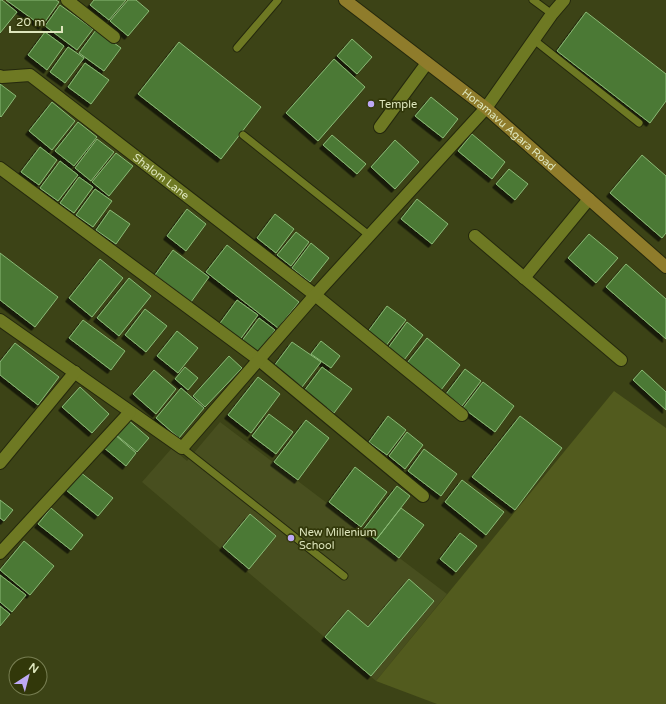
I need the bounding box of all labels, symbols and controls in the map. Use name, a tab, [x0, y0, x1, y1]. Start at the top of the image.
scale bar	[10, 8, 62, 34]
text: 20 m	[16, 15, 45, 29]
street label: Horamavu Agara Road	[460, 86, 558, 173]
place label: Temple	[379, 98, 417, 111]
marker: Temple	[366, 99, 376, 109]
street label: Shalom Lane	[130, 150, 192, 202]
place label: New Millenium School	[299, 526, 377, 552]
marker: New Millenium School	[286, 533, 296, 543]
north arrow	[8, 656, 48, 696]
text: N	[26, 660, 41, 676]

